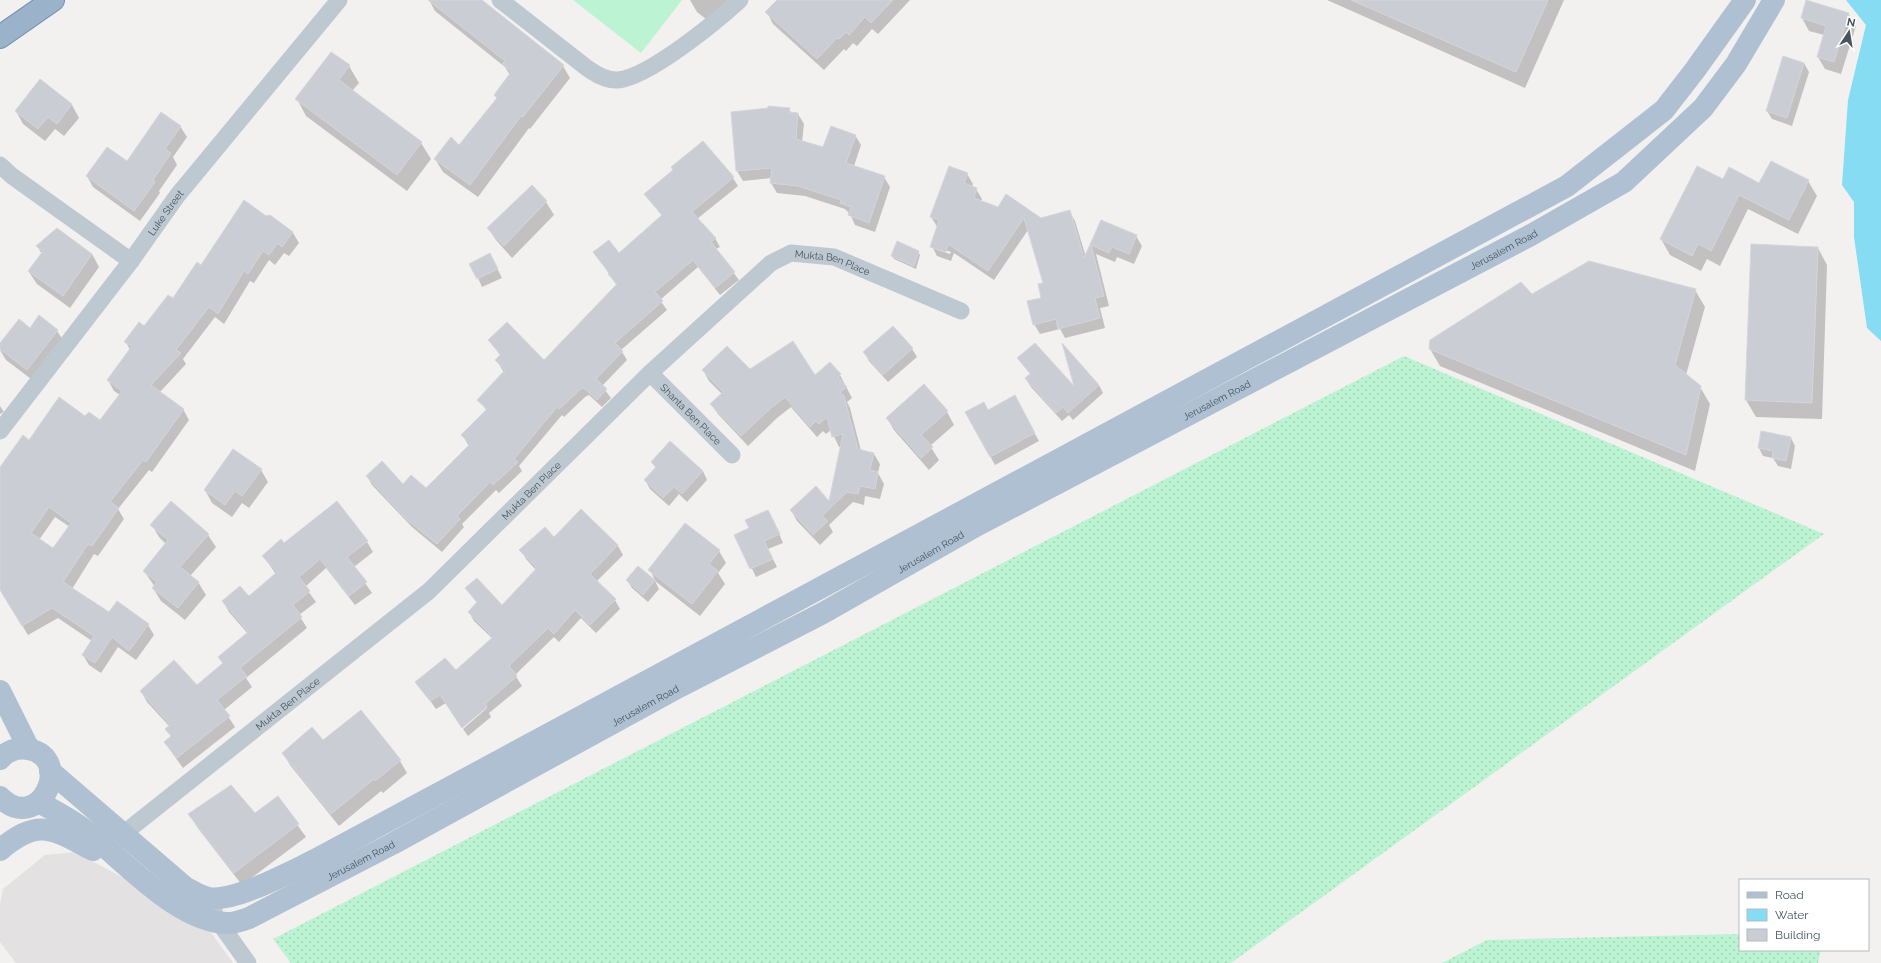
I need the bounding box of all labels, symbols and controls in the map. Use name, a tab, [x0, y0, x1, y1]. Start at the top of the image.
north arrow	[1829, 12, 1869, 52]
text: N	[1846, 15, 1856, 30]
street label: Luke Street	[146, 187, 186, 237]
street label: Jerusalem Road	[1468, 227, 1539, 272]
street label: Mukta Ben Place	[794, 248, 872, 277]
street label: Jerusalem Road	[1181, 378, 1252, 422]
street label: Shanta Ben Place	[658, 381, 724, 447]
street label: Mukta Ben Place	[499, 459, 563, 522]
street label: Jerusalem Road	[895, 529, 966, 575]
street label: Mukta Ben Place	[253, 675, 322, 732]
street label: Jerusalem Road	[610, 683, 681, 728]
street label: Jerusalem Road	[325, 838, 396, 882]
legend	[1739, 879, 1869, 951]
text: Road	[1775, 888, 1804, 902]
text: Water	[1775, 908, 1809, 922]
text: Building	[1775, 928, 1821, 942]

